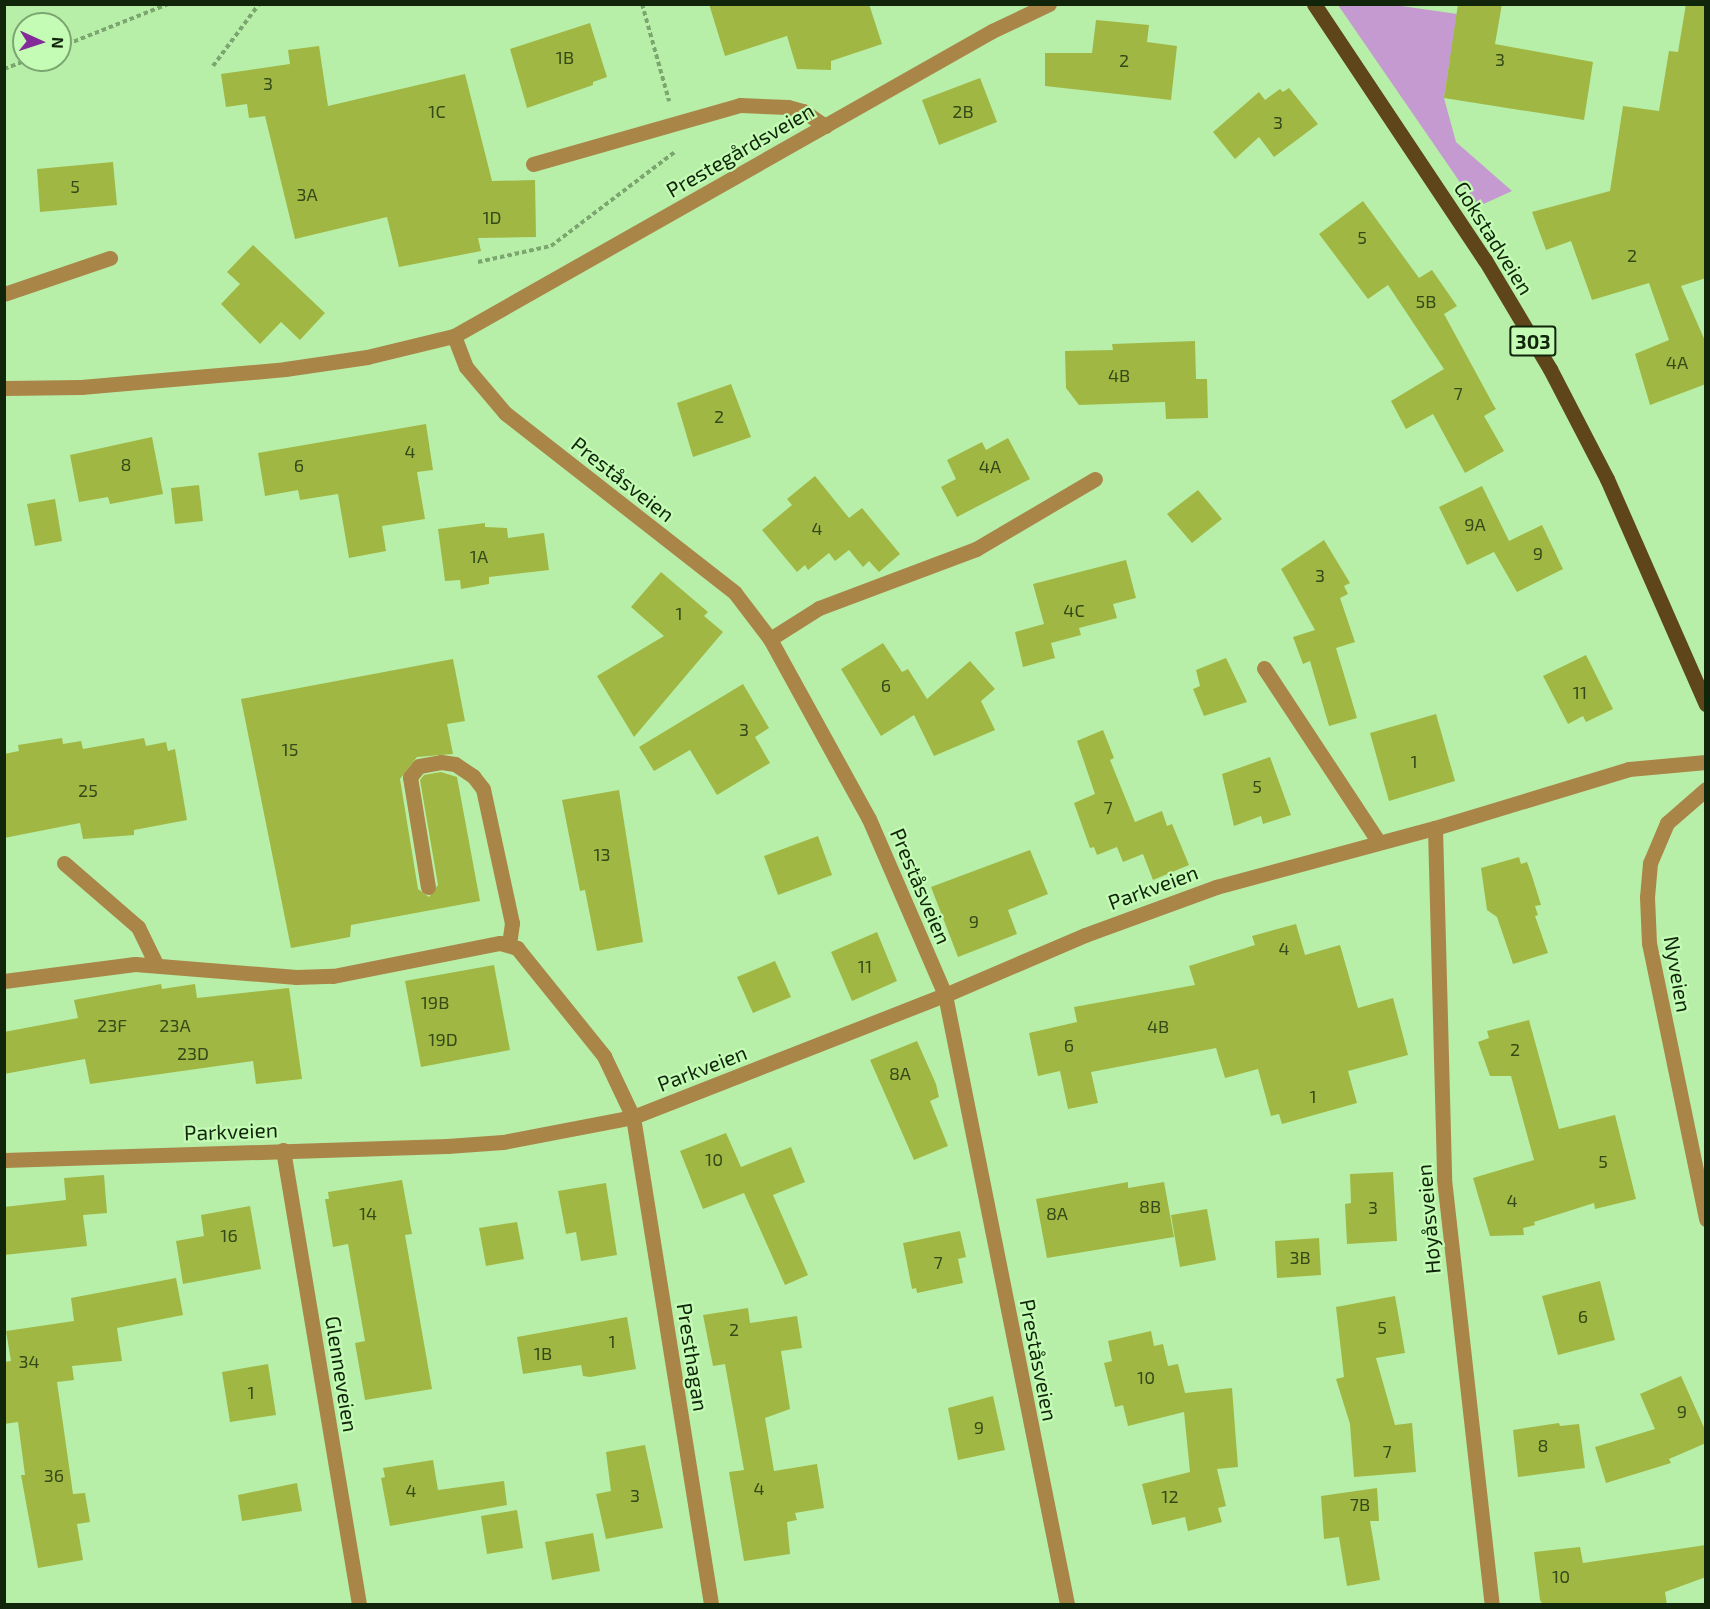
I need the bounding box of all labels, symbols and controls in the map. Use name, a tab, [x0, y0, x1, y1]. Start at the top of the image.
north arrow	[12, 12, 72, 72]
text: N	[49, 37, 68, 49]
house number: 1B	[556, 46, 574, 68]
house number: 3	[1495, 48, 1505, 70]
house number: 2	[1119, 49, 1129, 71]
house number: 3	[263, 72, 273, 94]
street label: Prestegårdsveien	[662, 97, 818, 203]
house number: 1C	[428, 100, 446, 122]
house number: 2B	[952, 100, 974, 122]
house number: 3	[1273, 111, 1283, 133]
house number: 5	[70, 175, 80, 197]
street label: Gokstadveien	[1449, 177, 1539, 299]
house number: 3A	[296, 183, 318, 205]
house number: 1D	[482, 206, 502, 228]
house number: 5	[1357, 226, 1367, 248]
house number: 2	[1627, 244, 1637, 266]
house number: 5B	[1416, 290, 1436, 312]
road number: 303	[1509, 324, 1557, 358]
house number: 4A	[1666, 351, 1688, 373]
house number: 4B	[1108, 364, 1130, 386]
house number: 7	[1453, 382, 1463, 404]
house number: 2	[714, 405, 724, 427]
street label: Preståsveien	[567, 431, 679, 527]
house number: 4	[404, 440, 416, 462]
house number: 8	[121, 453, 131, 475]
house number: 6	[294, 454, 304, 476]
house number: 4A	[979, 455, 1001, 477]
house number: 9A	[1464, 513, 1486, 535]
house number: 4	[811, 517, 823, 539]
house number: 9	[1533, 542, 1543, 564]
house number: 1A	[470, 545, 488, 567]
house number: 3	[1315, 564, 1325, 586]
house number: 4C	[1063, 599, 1085, 621]
house number: 1	[675, 602, 683, 624]
house number: 6	[881, 674, 891, 696]
house number: 11	[1573, 681, 1587, 703]
house number: 3	[739, 718, 749, 740]
house number: 15	[282, 738, 298, 760]
house number: 1	[1410, 750, 1418, 772]
house number: 5	[1252, 775, 1262, 797]
house number: 25	[78, 779, 98, 801]
house number: 7	[1103, 796, 1113, 818]
street label: Preståsveien	[885, 824, 957, 948]
house number: 13	[593, 843, 611, 865]
street label: Parkveien	[1105, 859, 1201, 915]
house number: 9	[969, 910, 979, 932]
street label: Nyveien	[1659, 934, 1697, 1014]
house number: 4	[1278, 937, 1290, 959]
house number: 11	[858, 955, 872, 977]
house number: 19B	[421, 991, 449, 1013]
house number: 23F	[97, 1014, 127, 1036]
house number: 23A	[159, 1014, 191, 1036]
house number: 4B	[1147, 1015, 1169, 1037]
house number: 19D	[428, 1028, 458, 1050]
house number: 6	[1064, 1034, 1074, 1056]
house number: 2	[1510, 1038, 1520, 1060]
street label: Parkveien	[654, 1039, 750, 1097]
house number: 23D	[177, 1042, 209, 1064]
house number: 8A	[889, 1062, 911, 1084]
house number: 1	[1309, 1085, 1317, 1107]
street label: Parkveien	[184, 1117, 278, 1145]
house number: 10	[705, 1148, 723, 1170]
house number: 5	[1598, 1150, 1608, 1172]
street label: Høyåsveien	[1411, 1163, 1445, 1275]
house number: 4	[1506, 1189, 1518, 1211]
house number: 8B	[1139, 1195, 1161, 1217]
house number: 3	[1368, 1196, 1378, 1218]
house number: 14	[359, 1202, 377, 1224]
house number: 8A	[1046, 1202, 1068, 1224]
house number: 16	[220, 1224, 238, 1246]
house number: 3B	[1289, 1246, 1311, 1268]
house number: 7	[933, 1251, 943, 1273]
street label: Preståsveien	[1015, 1297, 1063, 1423]
street label: Presthagan	[672, 1301, 714, 1413]
house number: 6	[1578, 1305, 1588, 1327]
street label: Glenneveien	[320, 1314, 364, 1434]
house number: 5	[1377, 1316, 1387, 1338]
house number: 2	[729, 1318, 739, 1340]
house number: 1	[608, 1330, 616, 1352]
house number: 1B	[534, 1342, 552, 1364]
house number: 34	[18, 1350, 40, 1372]
house number: 10	[1137, 1366, 1155, 1388]
house number: 1	[247, 1381, 255, 1403]
house number: 9	[1677, 1400, 1687, 1422]
house number: 9	[974, 1416, 984, 1438]
house number: 8	[1538, 1434, 1548, 1456]
house number: 7	[1382, 1440, 1392, 1462]
house number: 36	[44, 1464, 64, 1486]
house number: 4	[753, 1477, 765, 1499]
house number: 4	[405, 1479, 417, 1501]
house number: 3	[630, 1484, 640, 1506]
house number: 12	[1161, 1485, 1179, 1507]
house number: 7B	[1350, 1493, 1370, 1515]
house number: 10	[1552, 1565, 1570, 1587]

